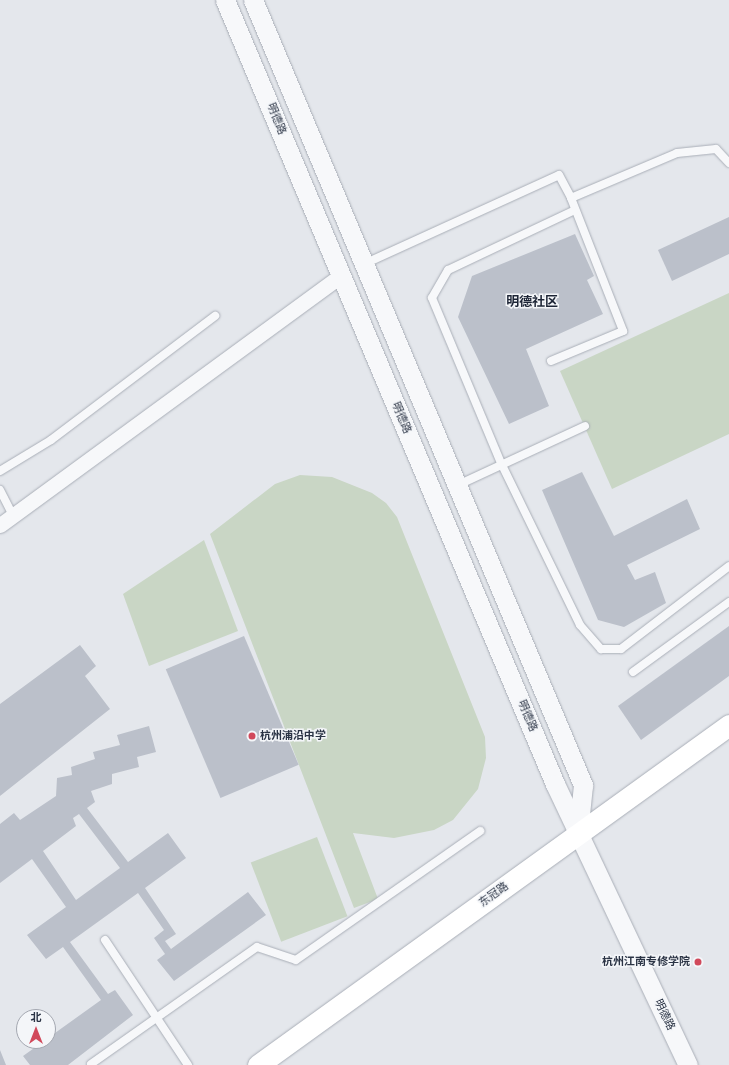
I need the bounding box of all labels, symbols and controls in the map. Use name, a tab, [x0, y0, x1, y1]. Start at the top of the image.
street label: 明德路	[264, 101, 288, 137]
district label: 明德社区	[506, 294, 558, 310]
street label: 明德路	[388, 400, 414, 436]
street label: 明德路	[514, 698, 540, 734]
place label: 杭州浦沿中学	[260, 729, 326, 743]
marker: 杭州浦沿中学	[247, 731, 257, 741]
street label: 东冠路	[477, 880, 511, 910]
place label: 杭州江南专修学院	[602, 955, 690, 969]
marker: 杭州江南专修学院	[693, 957, 703, 967]
street label: 明德路	[651, 997, 677, 1033]
north arrow	[16, 1009, 56, 1049]
text: 北	[31, 1010, 42, 1025]

